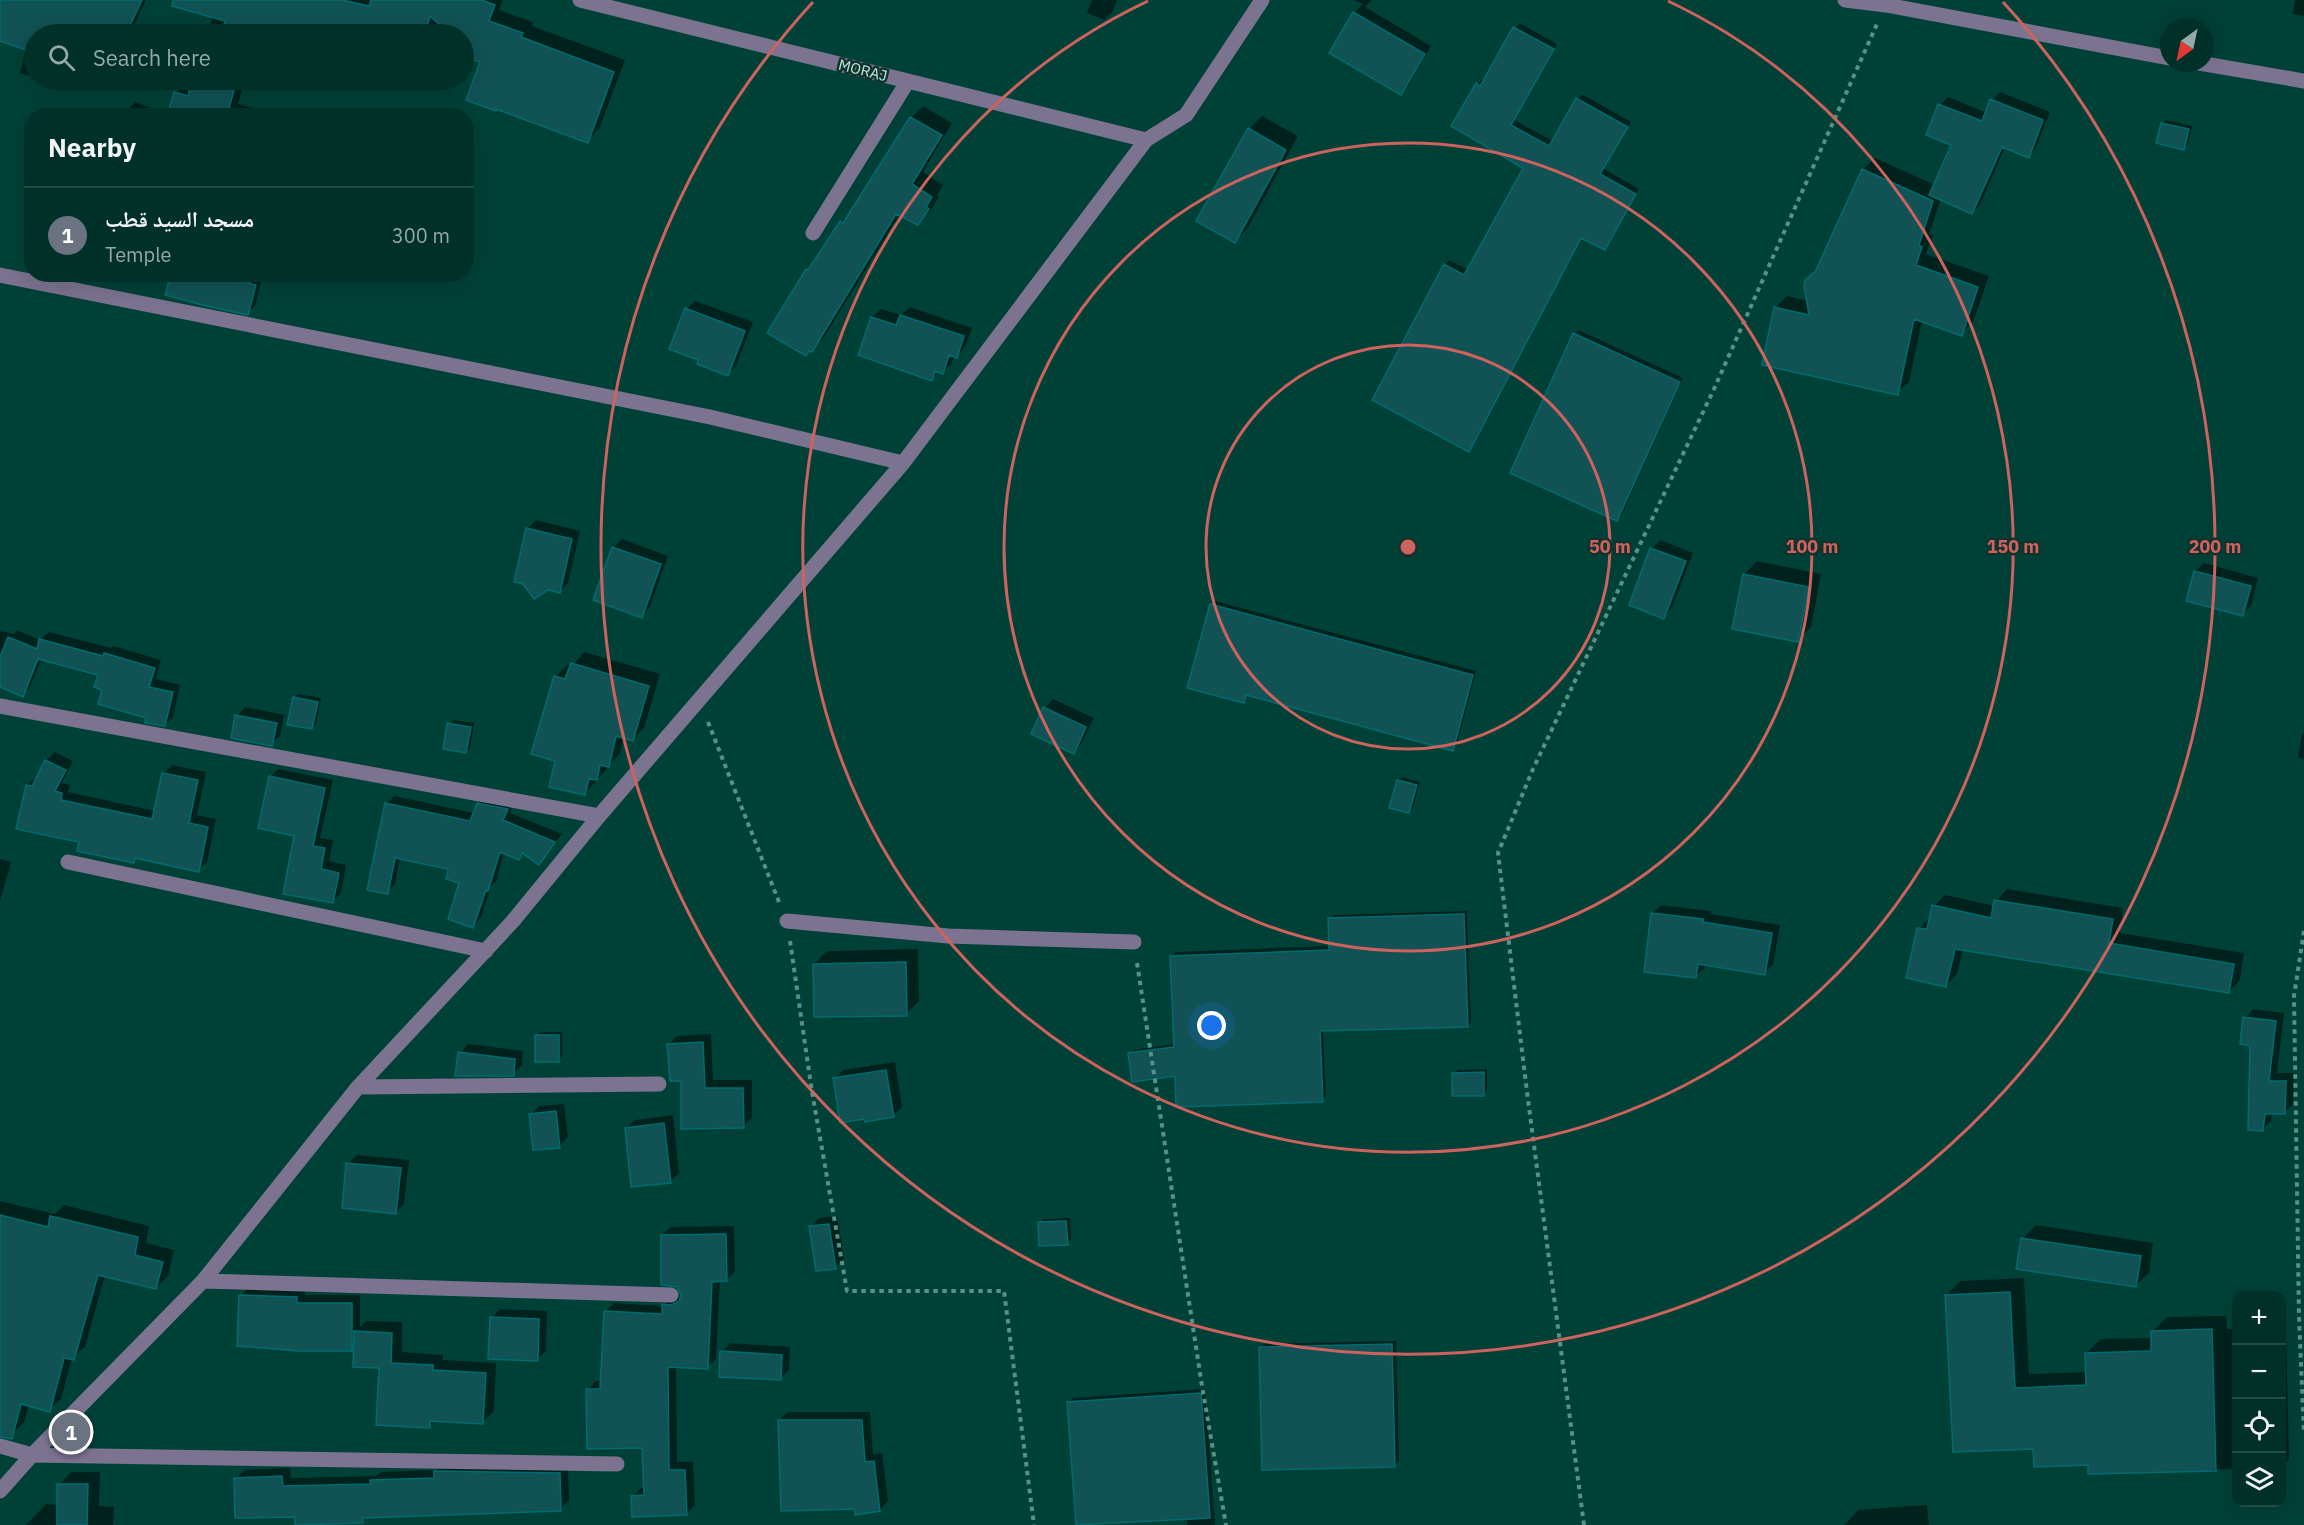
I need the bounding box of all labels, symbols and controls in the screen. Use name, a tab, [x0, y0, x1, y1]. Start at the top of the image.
north arrow	[2160, 18, 2214, 72]
search box	[24, 24, 474, 90]
icon: search	[45, 41, 78, 74]
text: Search here	[93, 43, 211, 72]
street label: MORAJ	[837, 55, 889, 85]
text: Nearby	[48, 130, 136, 164]
text: مسجد السيد قطب	[105, 204, 254, 233]
text: 1	[62, 222, 74, 249]
text: 300 m	[392, 222, 450, 249]
text: Temple	[105, 241, 172, 268]
text: 50 m	[1589, 535, 1631, 558]
text: 100 m	[1786, 535, 1838, 558]
text: 150 m	[1987, 535, 2039, 558]
text: 200 m	[2189, 535, 2241, 558]
centre of rings	[1398, 537, 1418, 557]
your location	[1197, 1011, 1226, 1040]
map controls	[2232, 1291, 2286, 1507]
button: +	[2232, 1291, 2286, 1345]
button: −	[2232, 1345, 2286, 1399]
button: locate	[2232, 1399, 2286, 1453]
pin: 1	[52, 1410, 90, 1454]
button: layers	[2232, 1453, 2286, 1507]

